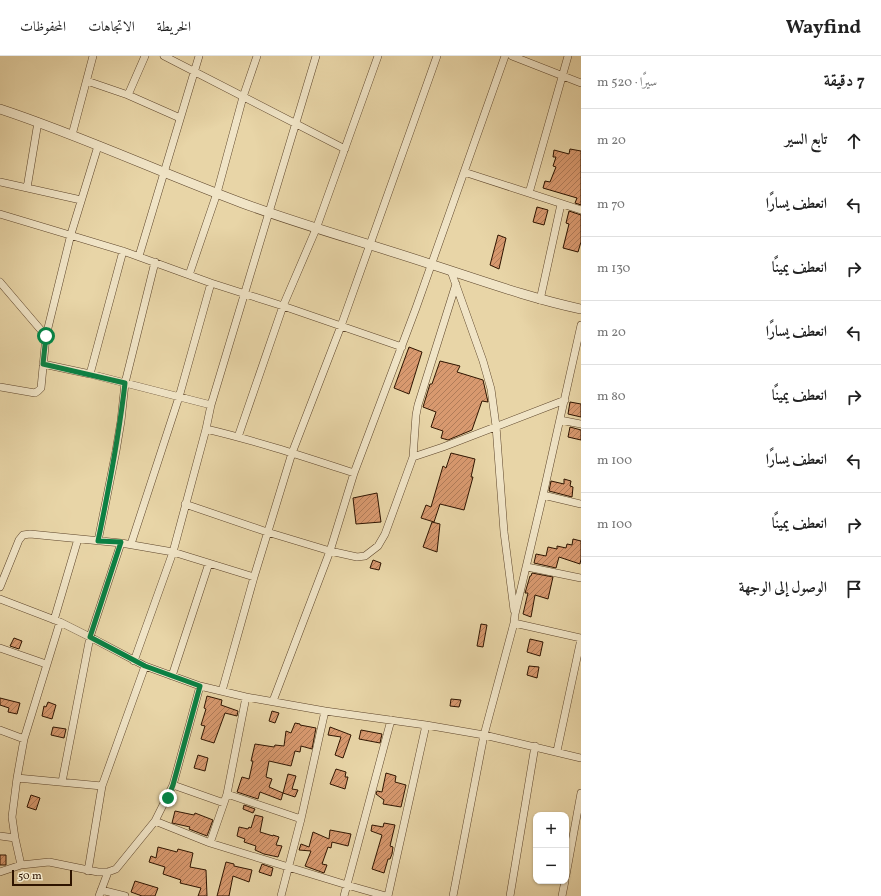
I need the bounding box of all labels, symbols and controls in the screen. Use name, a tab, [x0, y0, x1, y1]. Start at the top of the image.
text: Wayfind	[786, 15, 861, 41]
text: المحفوظات	[20, 18, 66, 37]
text: الاتجاهات	[88, 18, 135, 37]
text: الخريطة	[157, 18, 191, 37]
text: 7 دقيقة	[824, 70, 865, 93]
text: سيرًا · 520 m	[597, 74, 657, 92]
text: تابع السير	[785, 130, 827, 151]
icon: ahead	[843, 130, 865, 152]
text: 20 m	[597, 132, 626, 150]
text: انعطف يسارًا	[766, 194, 827, 215]
icon: left	[843, 194, 865, 216]
text: 70 m	[597, 196, 625, 214]
text: انعطف يمينًا	[772, 258, 827, 279]
icon: right	[843, 258, 865, 280]
text: 130 m	[597, 260, 630, 278]
text: انعطف يسارًا	[766, 322, 827, 343]
icon: left	[843, 322, 865, 344]
text: 20 m	[597, 324, 626, 342]
route start	[37, 327, 55, 345]
text: انعطف يمينًا	[772, 386, 827, 407]
icon: right	[843, 386, 865, 408]
text: 80 m	[597, 388, 626, 406]
text: انعطف يسارًا	[766, 450, 827, 471]
icon: left	[843, 450, 865, 472]
text: 100 m	[597, 452, 632, 470]
text: انعطف يمينًا	[772, 514, 827, 535]
icon: right	[843, 514, 865, 536]
text: 100 m	[597, 516, 632, 534]
text: الوصول إلى الوجهة	[739, 578, 827, 599]
icon: arrive	[843, 578, 865, 600]
route end	[159, 789, 177, 807]
map controls	[533, 812, 569, 884]
button: +	[533, 812, 569, 848]
button: −	[533, 848, 569, 884]
scale bar	[12, 868, 72, 887]
text: 50 m	[18, 869, 42, 884]

